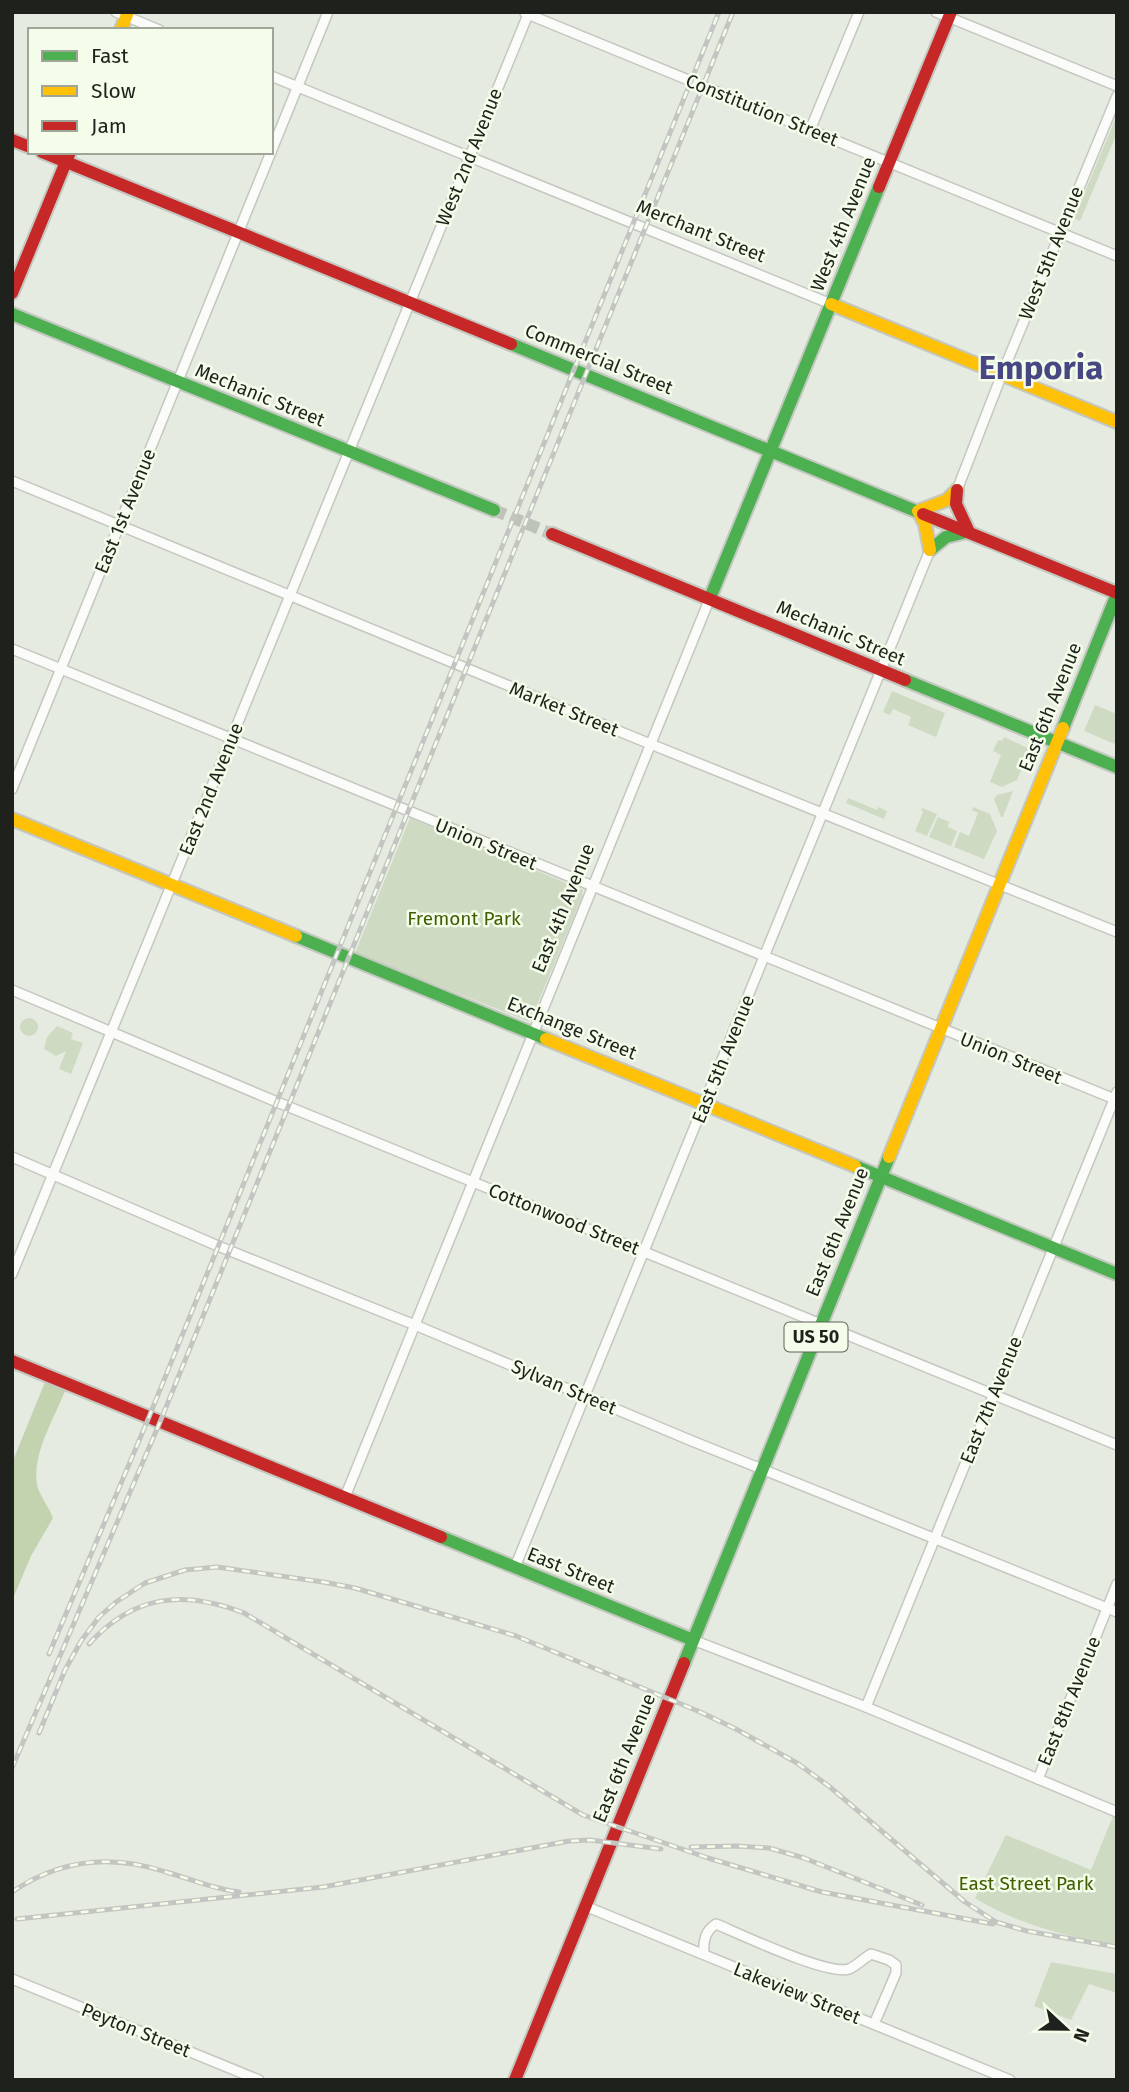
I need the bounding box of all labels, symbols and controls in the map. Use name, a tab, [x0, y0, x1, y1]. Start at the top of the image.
legend	[28, 28, 273, 154]
text: Fast	[91, 43, 129, 69]
street label: Constitution Street	[682, 69, 842, 151]
text: Slow	[91, 78, 136, 104]
street label: West 2nd Avenue	[431, 85, 507, 229]
text: Jam	[91, 113, 127, 139]
street label: West 4th Avenue	[806, 153, 880, 295]
street label: West 5th Avenue	[1014, 183, 1088, 323]
street label: Merchant Street	[633, 195, 769, 267]
street label: Commercial Street	[522, 319, 677, 399]
district label: Emporia	[979, 348, 1103, 388]
street label: Mechanic Street	[192, 359, 328, 432]
street label: East 1st Avenue	[89, 445, 161, 577]
street label: Mechanic Street	[773, 595, 909, 671]
street label: East 6th Avenue	[1014, 639, 1086, 775]
street label: Market Street	[506, 677, 622, 741]
street label: East 2nd Avenue	[174, 719, 248, 859]
street label: Union Street	[432, 813, 540, 875]
street label: East 4th Avenue	[527, 840, 599, 976]
park label: Fremont Park	[407, 907, 521, 930]
street label: East 5th Avenue	[687, 991, 759, 1127]
street label: Exchange Street	[504, 992, 640, 1064]
street label: Union Street	[957, 1027, 1065, 1089]
street label: East 6th Avenue	[801, 1164, 873, 1300]
street label: Cottonwood Street	[485, 1178, 643, 1260]
road number: US 50	[784, 1322, 848, 1352]
street label: East 7th Avenue	[955, 1333, 1027, 1467]
street label: Sylvan Street	[508, 1355, 620, 1420]
street label: East Street	[524, 1542, 618, 1598]
street label: East 8th Avenue	[1033, 1633, 1105, 1769]
street label: East 6th Avenue	[588, 1690, 660, 1826]
park label: East Street Park	[959, 1872, 1094, 1895]
street label: Lakeview Street	[730, 1957, 864, 2029]
north arrow	[1031, 1994, 1101, 2064]
street label: Peyton Street	[78, 1998, 194, 2062]
text: N	[1068, 2025, 1094, 2045]

